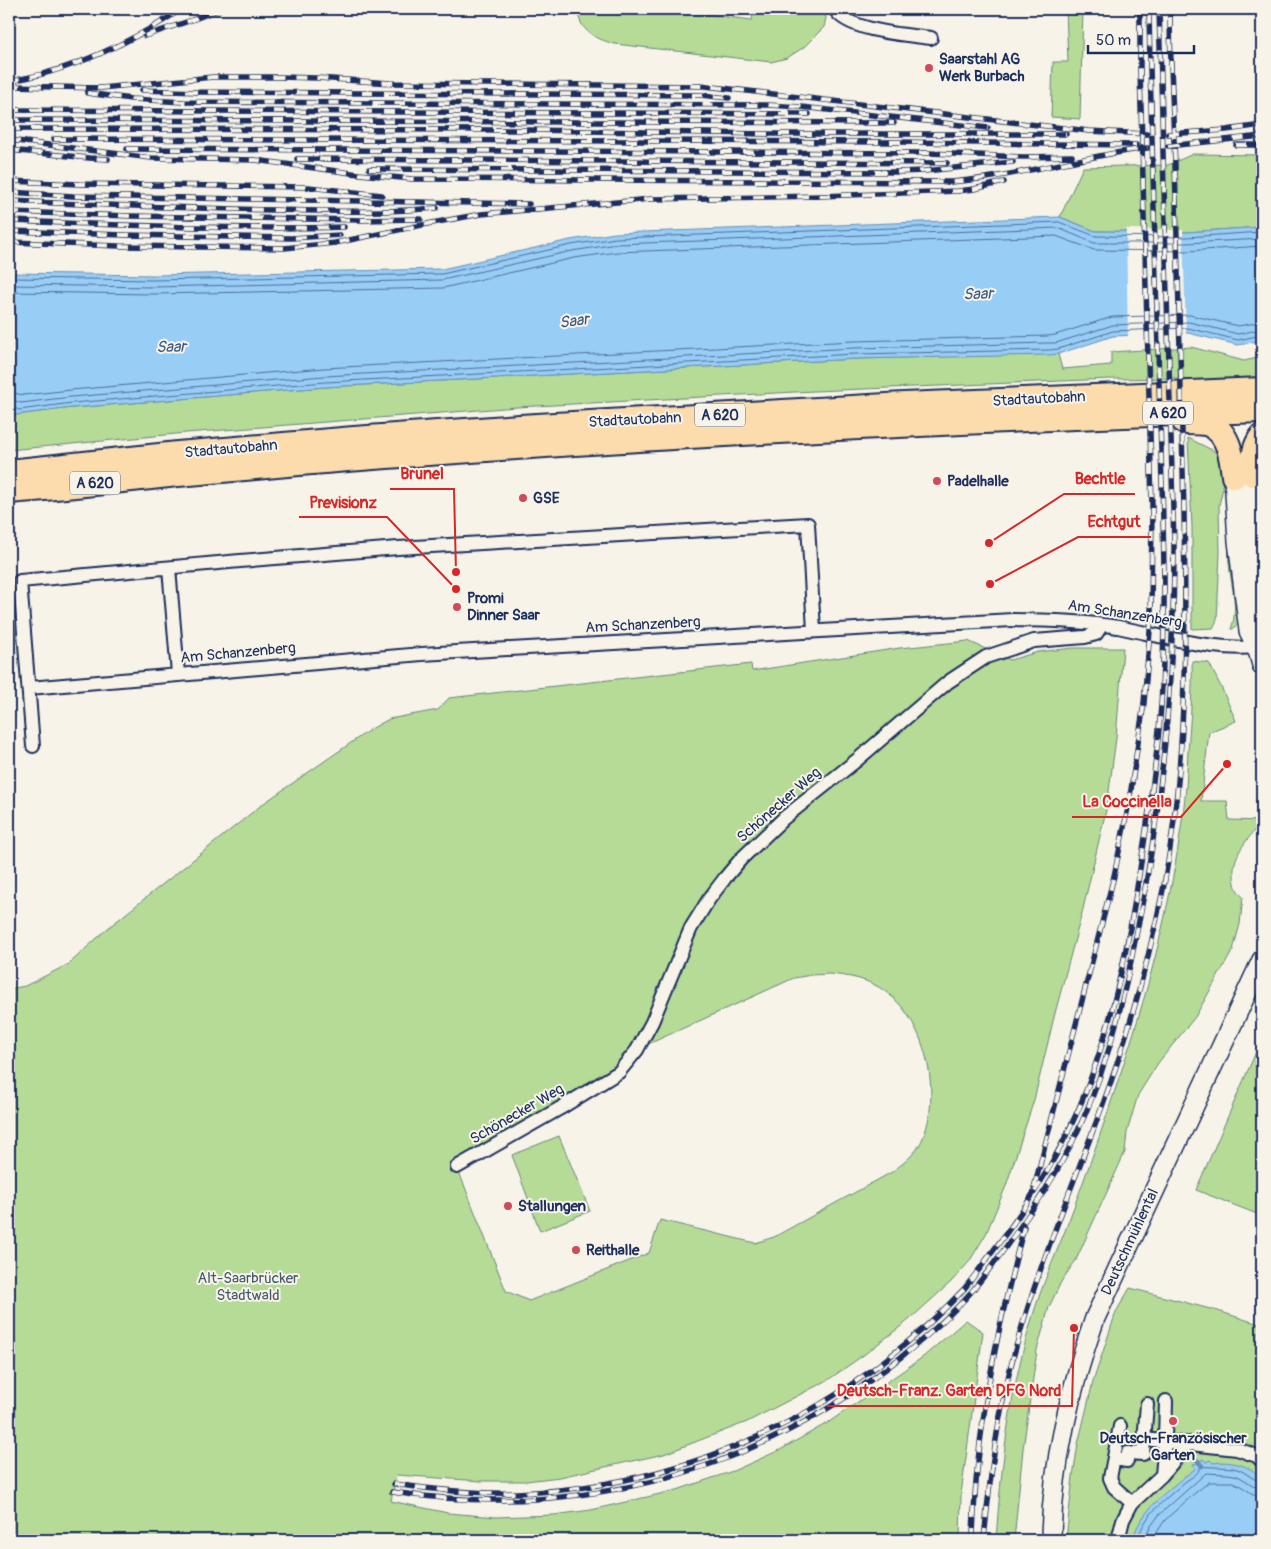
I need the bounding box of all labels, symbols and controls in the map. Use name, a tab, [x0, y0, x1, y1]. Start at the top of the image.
scale bar	[1088, 22, 1195, 54]
text: 50 m	[1096, 31, 1131, 50]
place label: Saarstahl AG Werk Burbach	[939, 50, 1024, 86]
marker: Saarstahl AG Werk Burbach	[923, 62, 935, 74]
water label: Saar	[963, 283, 996, 305]
water label: Saar	[558, 309, 592, 333]
water label: Saar	[156, 337, 188, 357]
street label: Stadtautobahn	[992, 387, 1086, 411]
road number: A 620	[1143, 402, 1193, 424]
road number: A 620	[695, 404, 745, 426]
street label: Stadtautobahn	[588, 408, 682, 432]
street label: Stadtautobahn	[184, 435, 278, 463]
callout: Brunel	[390, 458, 454, 489]
callout: Bechtle	[1064, 463, 1135, 494]
text: Brunel	[400, 464, 444, 484]
text: Bechtle	[1075, 469, 1126, 489]
road number: A 620	[70, 472, 120, 494]
place label: Padelhalle	[947, 472, 1009, 491]
marker: Padelhalle	[931, 475, 943, 487]
callout: Previsionz	[299, 486, 387, 517]
place label: GSE	[533, 489, 560, 508]
marker: GSE	[517, 492, 529, 504]
text: Previsionz	[309, 493, 377, 513]
callout: Echtgut	[1078, 506, 1151, 537]
text: Echtgut	[1088, 512, 1141, 532]
place label: Promi Dinner Saar	[467, 589, 541, 625]
street label: Am Schanzenberg	[1066, 596, 1184, 632]
marker: Promi Dinner Saar	[451, 601, 463, 613]
street label: Am Schanzenberg	[585, 612, 701, 638]
street label: Am Schanzenberg	[180, 639, 296, 667]
street label: Schönecker Weg	[733, 763, 825, 847]
callout: La Coccinella	[1072, 786, 1181, 817]
text: La Coccinella	[1082, 792, 1172, 812]
street label: Schönecker Weg	[467, 1079, 567, 1149]
street label: Deutschmühlental	[1097, 1186, 1163, 1298]
place label: Stallungen	[518, 1197, 587, 1216]
marker: Stallungen	[502, 1200, 514, 1212]
place label: Reithalle	[586, 1241, 640, 1260]
marker: Reithalle	[570, 1244, 582, 1256]
park label: Alt-Saarbrücker Stadtwald	[198, 1269, 299, 1305]
callout: Deutsch-Franz. Garten DFG Nord	[827, 1375, 1072, 1406]
text: Deutsch-Franz. Garten DFG Nord	[837, 1381, 1062, 1401]
marker: Deutsch-Französischer Garten	[1167, 1415, 1179, 1427]
place label: Deutsch-Französischer Garten	[1099, 1429, 1247, 1465]

